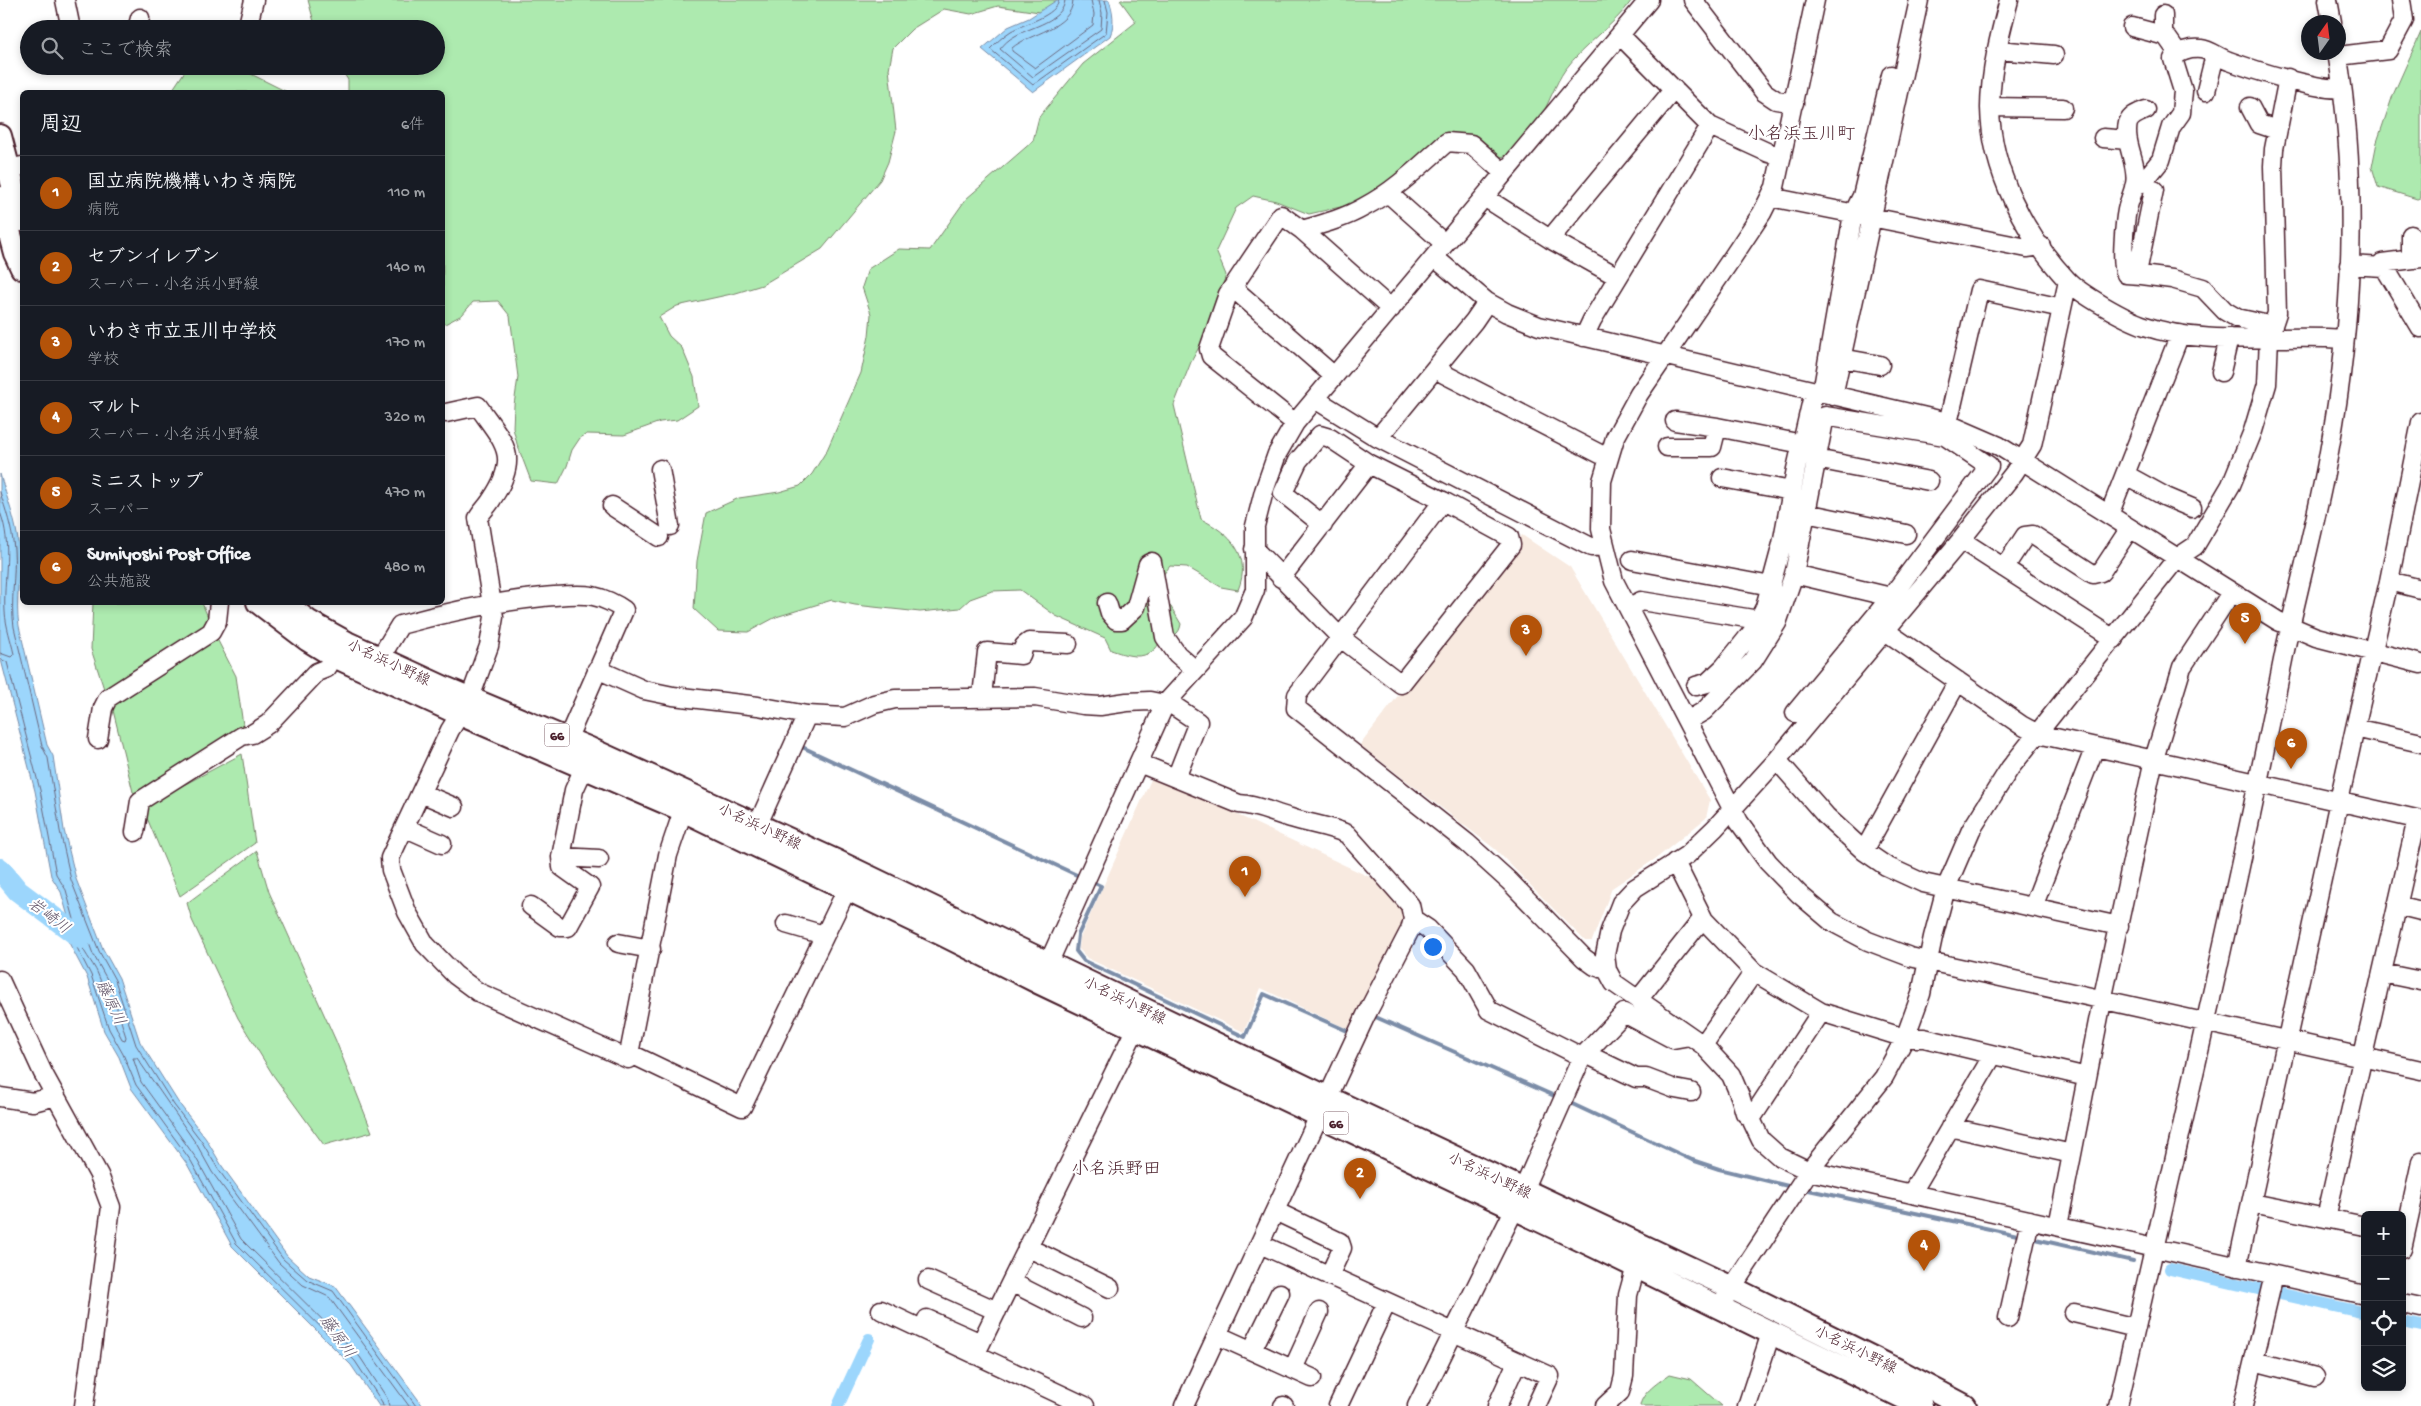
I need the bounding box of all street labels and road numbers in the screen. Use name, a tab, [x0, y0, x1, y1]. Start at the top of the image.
street label: 小名浜小野線	[344, 636, 433, 691]
road number: 66	[544, 724, 570, 746]
street label: 小名浜小野線	[715, 800, 804, 855]
street label: 小名浜小野線	[1080, 973, 1169, 1030]
road number: 66	[1324, 1112, 1348, 1134]
street label: 小名浜小野線	[1445, 1149, 1534, 1204]
street label: 小名浜小野線	[1811, 1322, 1900, 1379]

